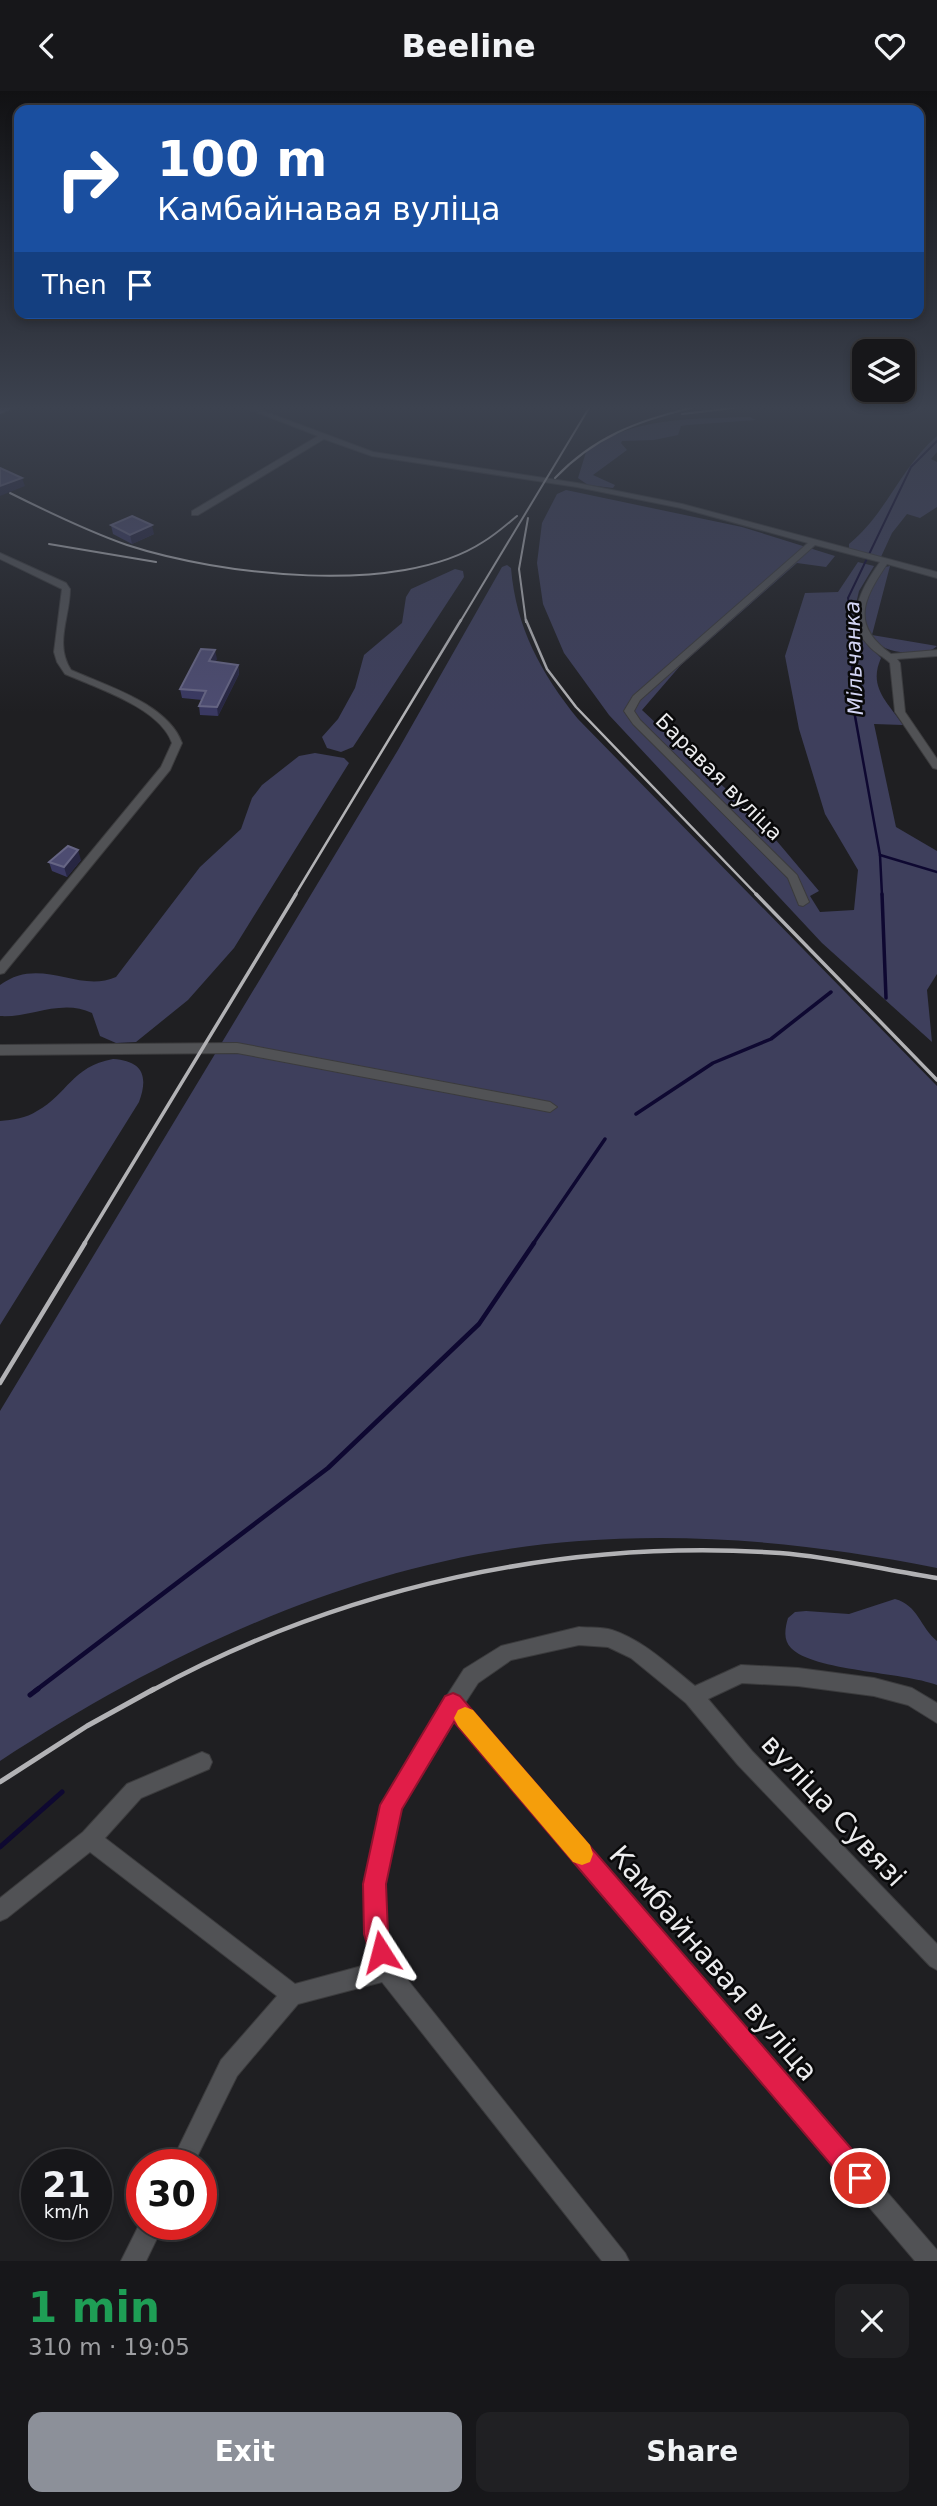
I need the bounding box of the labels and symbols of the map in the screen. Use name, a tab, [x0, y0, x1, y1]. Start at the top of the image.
water label: Мільчанка	[840, 600, 868, 716]
street label: Баравая вуліца	[651, 709, 787, 845]
street label: вуліца Сувязі	[755, 1727, 913, 1893]
street label: Камбайнавая вуліца	[603, 1839, 825, 2088]
position arrow	[344, 1915, 418, 1989]
pin	[830, 2148, 890, 2208]
speed limit sign: 30	[126, 2149, 217, 2240]

